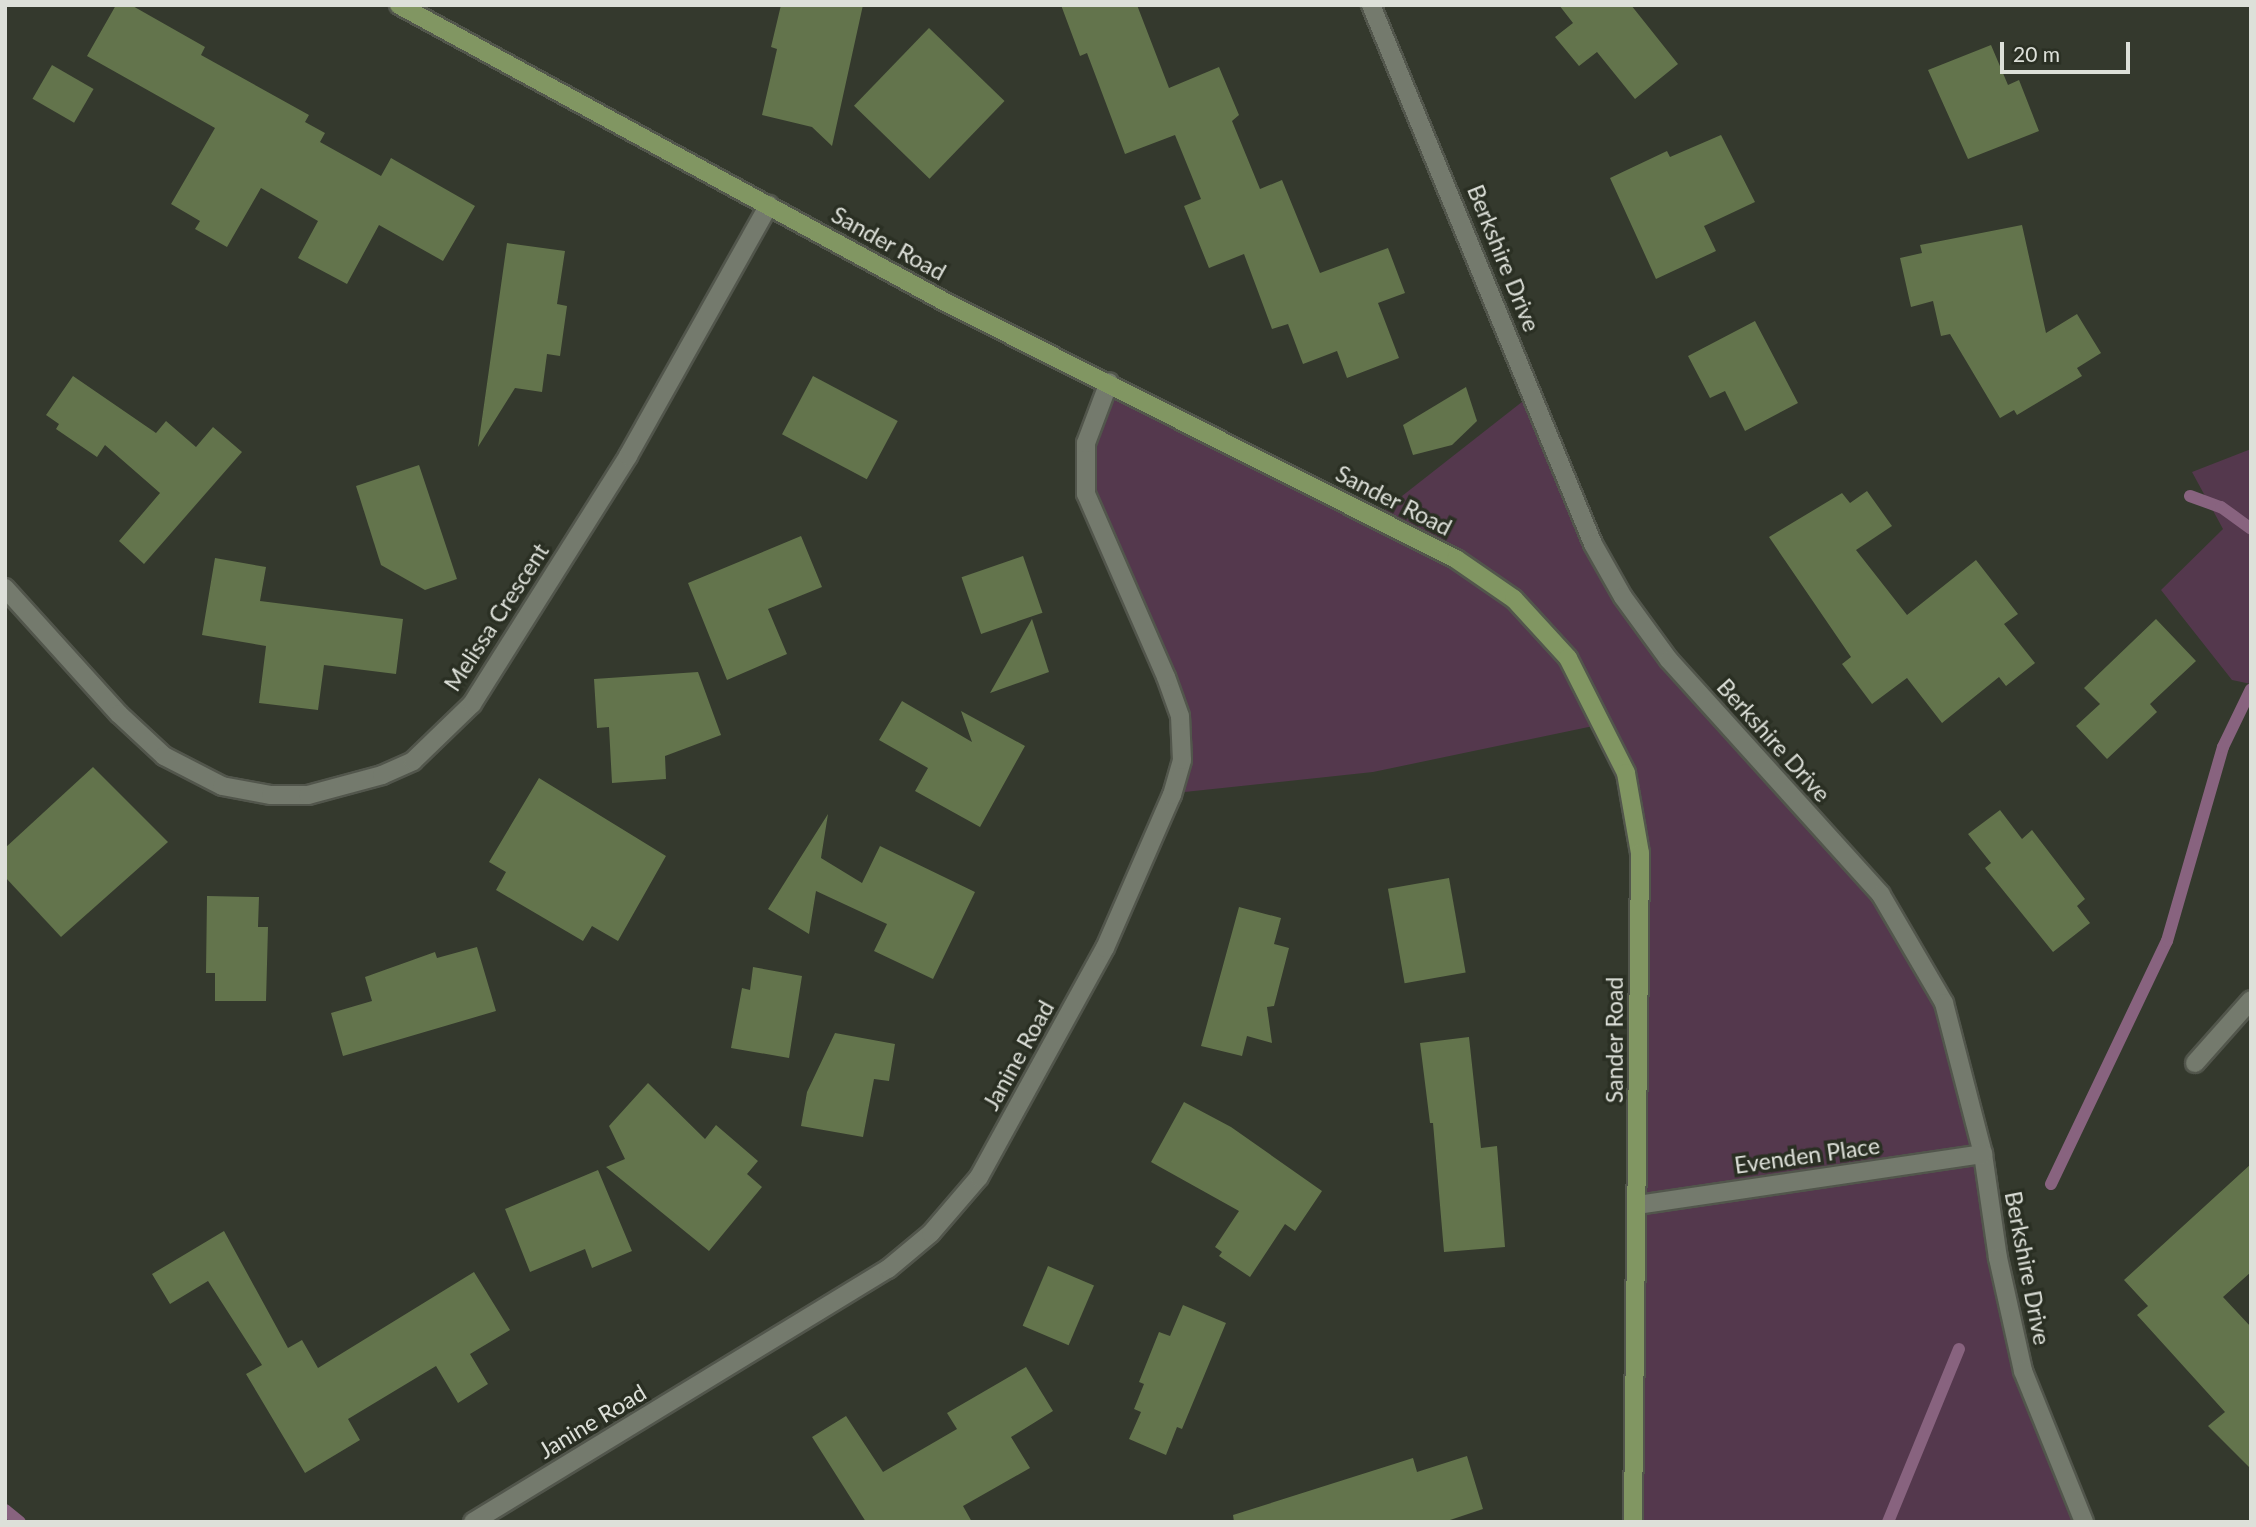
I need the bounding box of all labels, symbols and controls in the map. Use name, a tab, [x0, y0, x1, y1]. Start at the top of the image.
scale bar	[2004, 28, 2134, 72]
text: 20 m	[2013, 41, 2060, 66]
street label: Berkshire Drive	[1462, 181, 1546, 335]
street label: Sander Road	[827, 200, 951, 286]
street label: Sander Road	[1331, 459, 1457, 541]
street label: Melissa Crescent	[438, 538, 554, 696]
street label: Berkshire Drive	[1712, 673, 1836, 807]
street label: Sander Road	[1600, 977, 1628, 1103]
street label: Janine Road	[977, 995, 1059, 1115]
street label: Evenden Place	[1733, 1131, 1881, 1179]
street label: Berkshire Drive	[2000, 1189, 2056, 1347]
street label: Janine Road	[533, 1378, 651, 1464]

